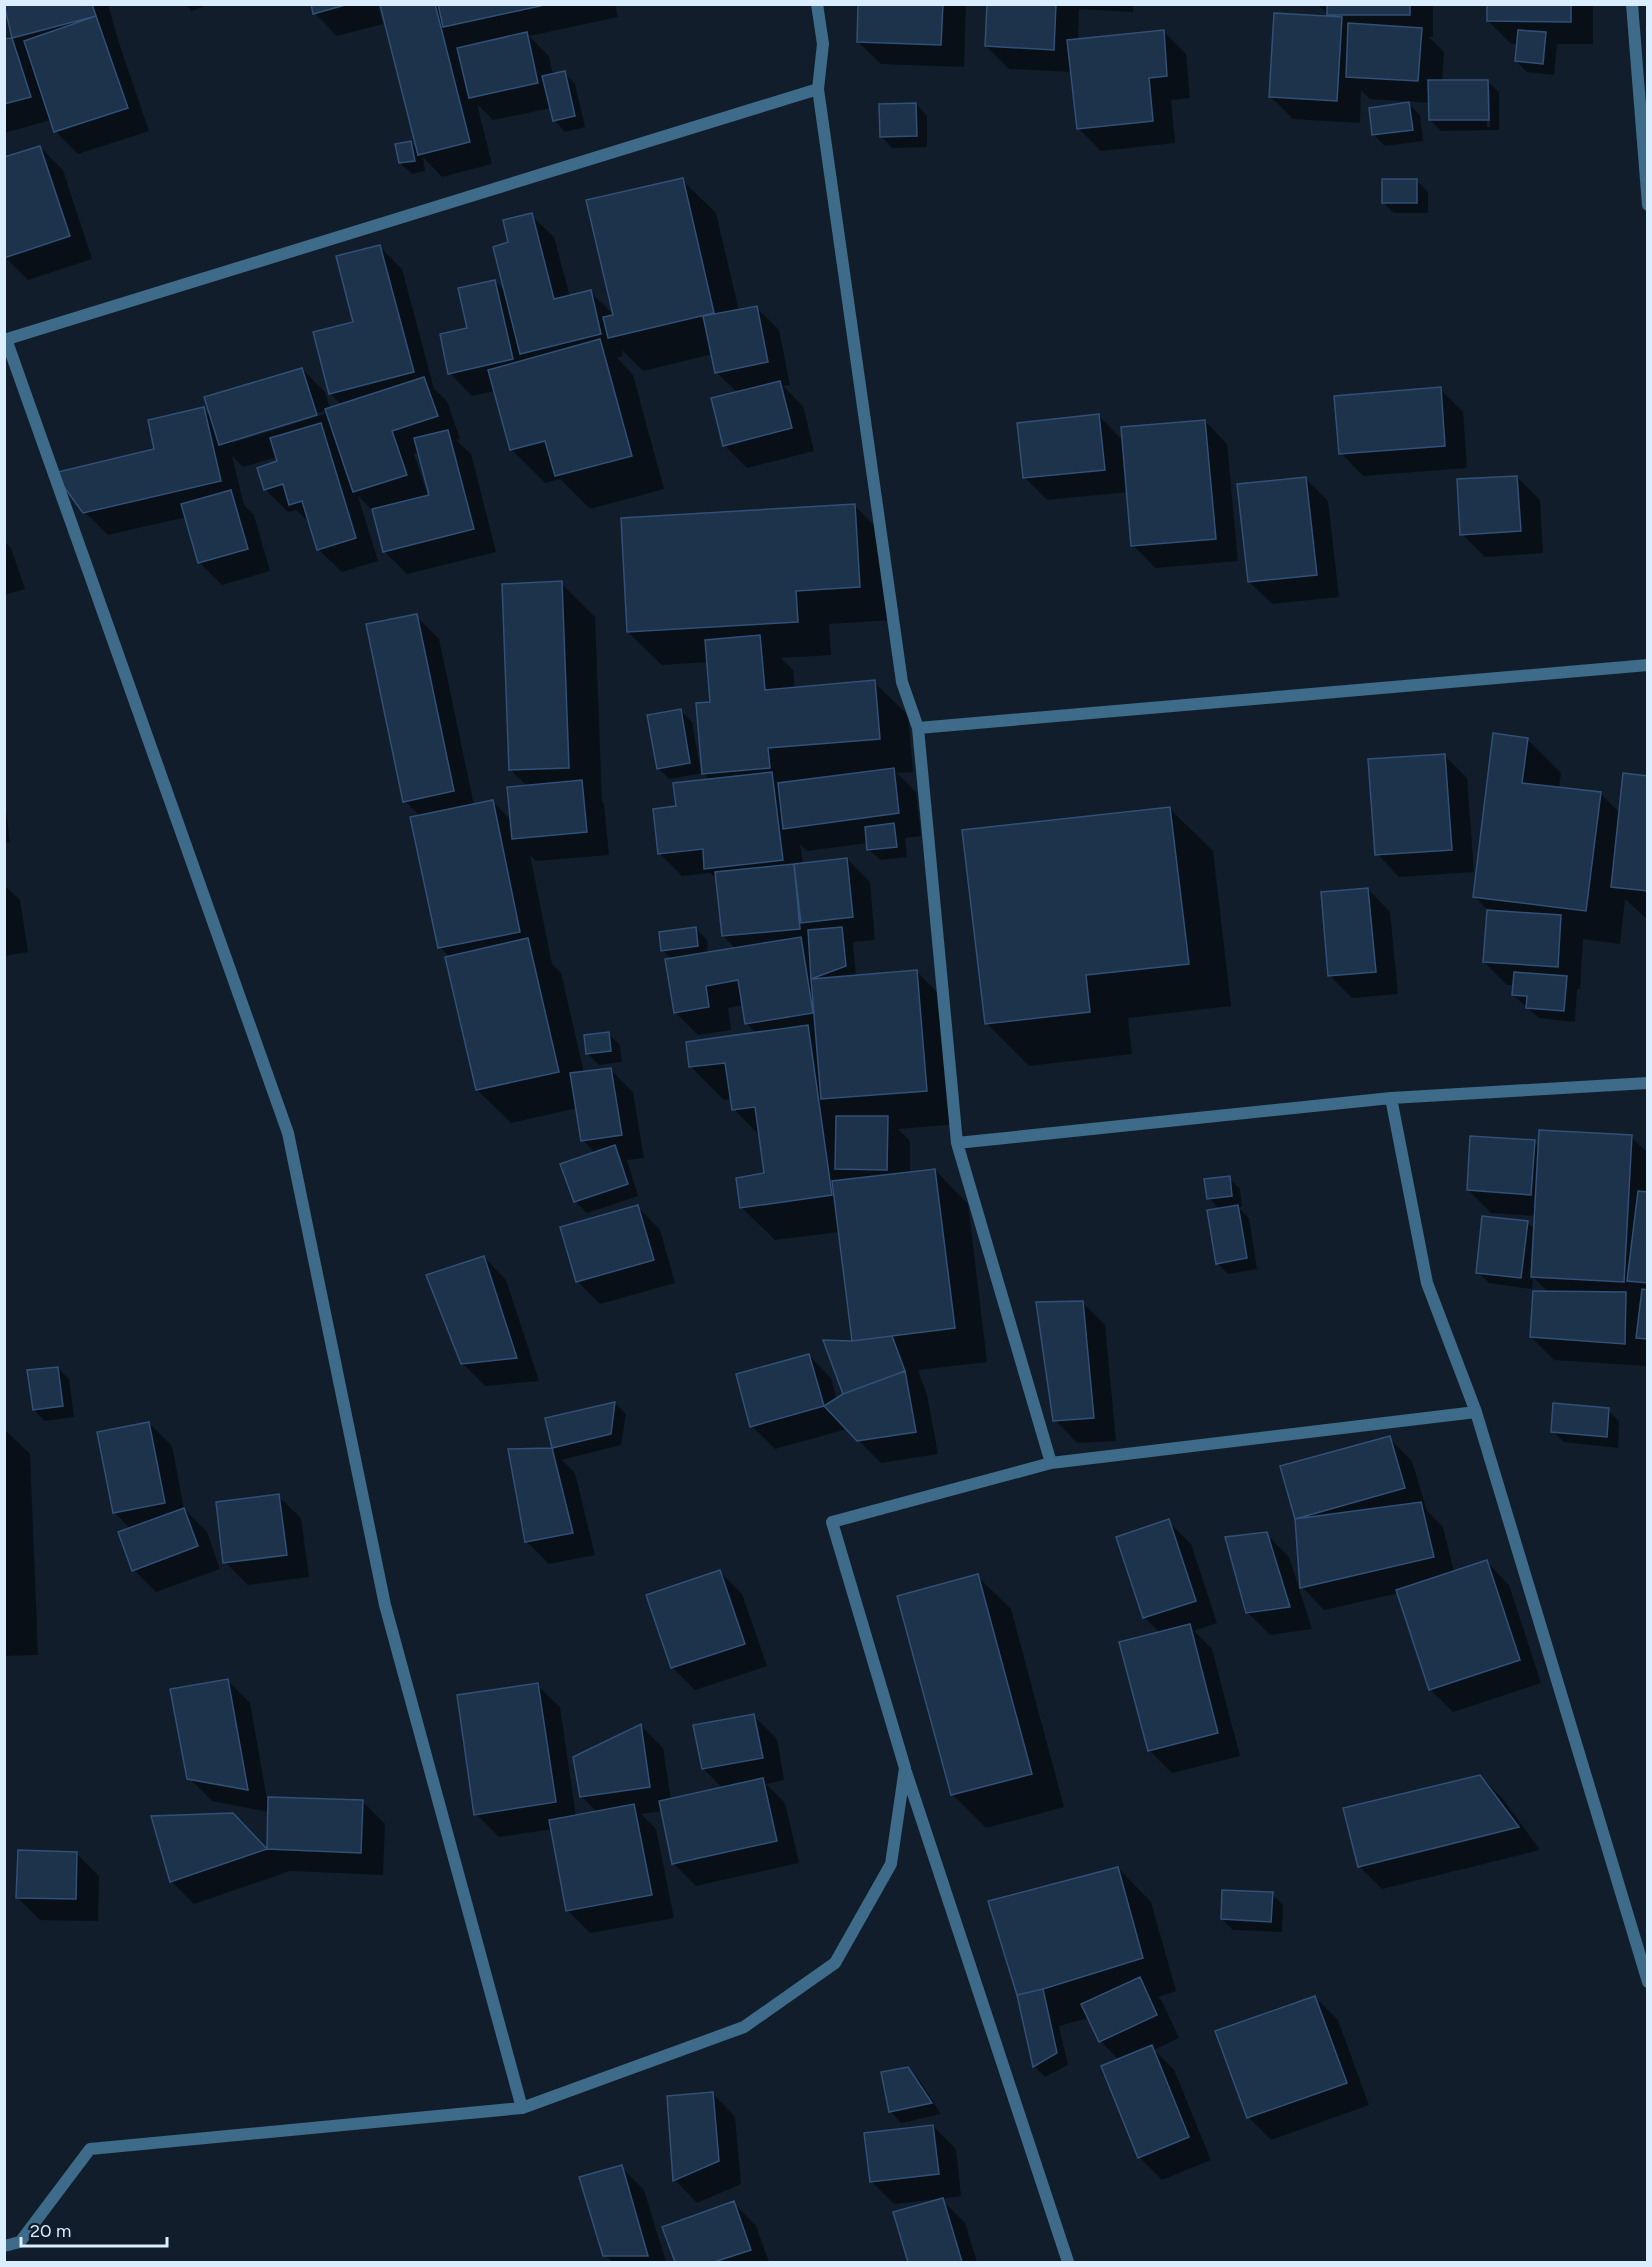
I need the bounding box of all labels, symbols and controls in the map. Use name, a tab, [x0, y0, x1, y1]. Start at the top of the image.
scale bar	[21, 2210, 166, 2248]
text: 20 m	[30, 2220, 71, 2242]

